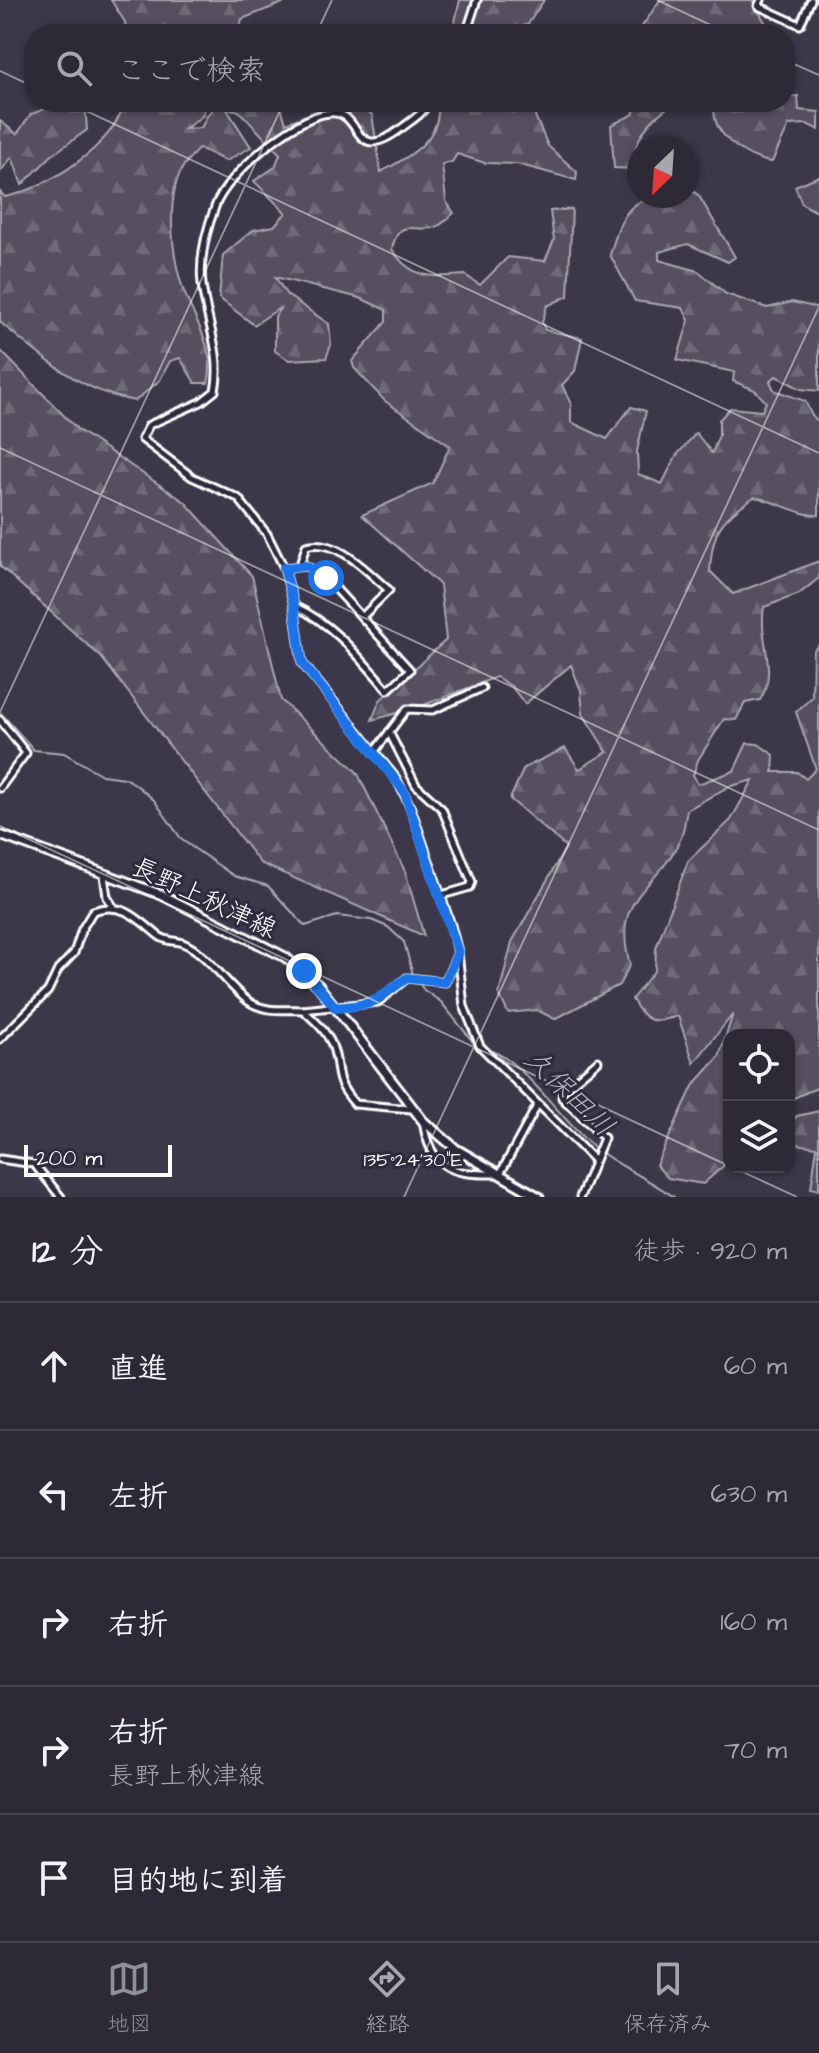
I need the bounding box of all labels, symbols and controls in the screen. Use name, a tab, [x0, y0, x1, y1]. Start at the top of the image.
search box	[24, 24, 795, 112]
icon: search	[52, 46, 96, 90]
text: ここで検索	[116, 50, 266, 92]
north arrow	[627, 136, 699, 208]
route start	[308, 560, 344, 596]
street label: 長野上秋津線	[126, 849, 282, 947]
route end	[286, 953, 322, 989]
map controls	[723, 1029, 795, 1173]
button: locate	[723, 1029, 795, 1101]
water label: 久保田川	[515, 1040, 623, 1146]
button: layers	[723, 1101, 795, 1173]
scale bar	[24, 1141, 172, 1177]
text: 200 m	[36, 1143, 102, 1174]
text: 135°24'30"E	[364, 1146, 463, 1174]
text: 12 分	[32, 1228, 103, 1276]
text: 徒歩 · 920 m	[634, 1233, 787, 1269]
icon: ahead	[32, 1344, 76, 1388]
text: 直進	[108, 1348, 168, 1390]
text: 60 m	[724, 1348, 787, 1384]
icon: left	[32, 1472, 76, 1516]
text: 左折	[108, 1476, 168, 1518]
text: 630 m	[710, 1476, 787, 1512]
icon: right	[32, 1600, 76, 1644]
text: 右折	[108, 1604, 168, 1646]
text: 160 m	[720, 1604, 787, 1640]
text: 右折	[108, 1712, 168, 1754]
icon: right	[32, 1728, 76, 1772]
text: 70 m	[724, 1732, 787, 1768]
text: 長野上秋津線	[108, 1758, 264, 1794]
icon: arrive	[32, 1856, 76, 1900]
text: 目的地に到着	[108, 1860, 288, 1902]
tab: 地図	[107, 1957, 151, 2040]
tab: 経路	[365, 1957, 410, 2040]
tab: 保存済み	[624, 1957, 712, 2040]

